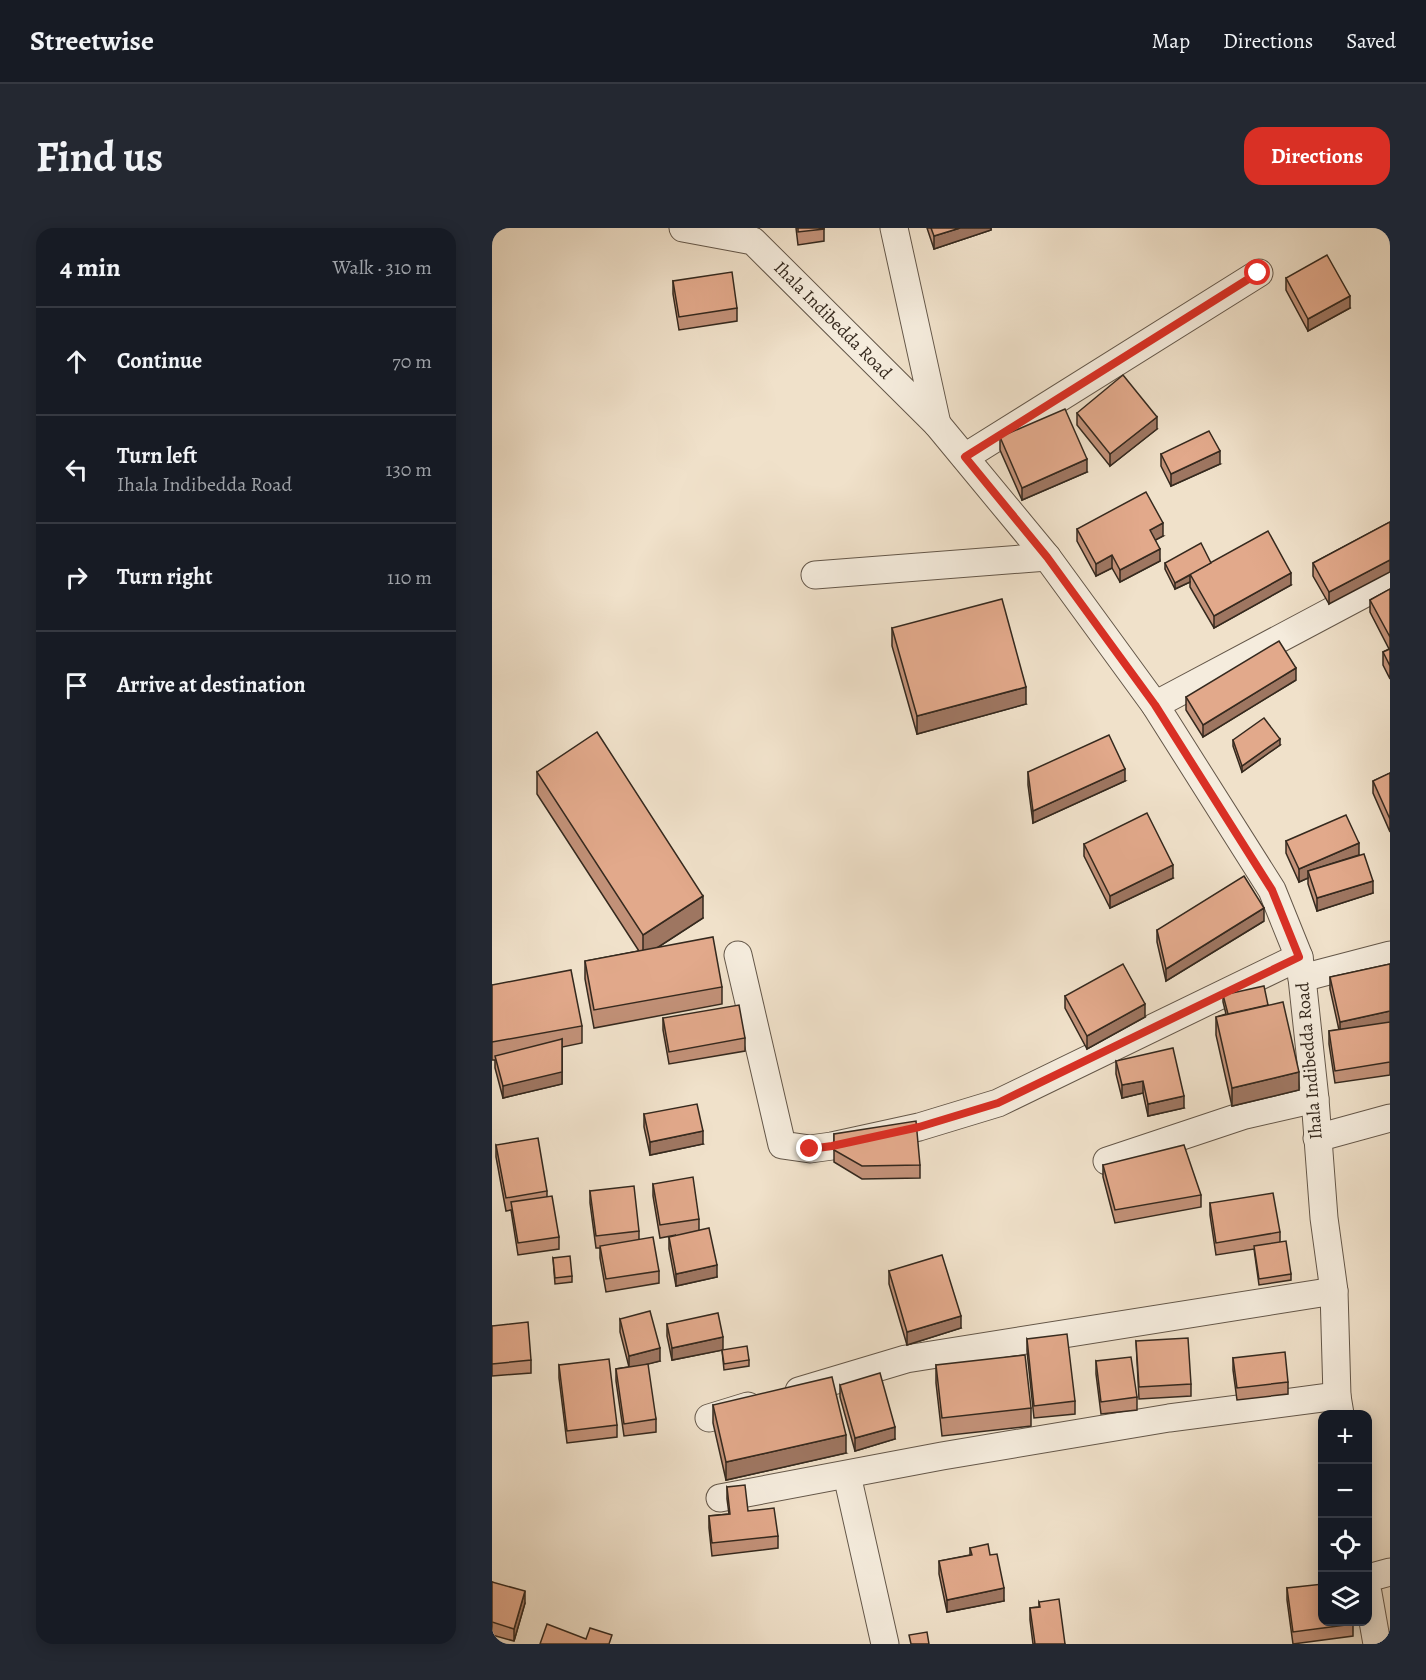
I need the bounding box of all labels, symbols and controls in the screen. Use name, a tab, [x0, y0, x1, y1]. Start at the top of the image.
text: Streetwise	[30, 22, 154, 60]
text: Map	[1152, 27, 1190, 55]
text: Directions	[1223, 27, 1313, 55]
text: Saved	[1346, 27, 1396, 55]
button: Directions	[1244, 127, 1390, 185]
text: Find us	[36, 128, 163, 185]
text: 4 min	[60, 250, 121, 285]
text: Walk · 310 m	[333, 254, 432, 281]
street label: Ihala Indibedda Road	[769, 256, 897, 384]
route start	[1244, 259, 1270, 285]
icon: ahead	[60, 345, 93, 378]
text: Continue	[117, 346, 202, 376]
text: 70 m	[392, 348, 432, 375]
text: Turn left	[117, 441, 197, 471]
icon: left	[60, 453, 93, 486]
text: 130 m	[386, 456, 432, 483]
text: Ihala Indibedda Road	[117, 471, 292, 498]
icon: right	[60, 561, 93, 594]
text: Turn right	[117, 562, 213, 592]
text: 110 m	[387, 564, 432, 591]
icon: arrive	[60, 669, 93, 702]
text: Arrive at destination	[117, 670, 306, 700]
street label: Ihala Indibedda Road	[1290, 981, 1328, 1141]
route end	[796, 1135, 822, 1161]
map controls	[1318, 1410, 1372, 1626]
button: +	[1318, 1410, 1372, 1464]
button: −	[1318, 1464, 1372, 1518]
button: locate	[1318, 1518, 1372, 1572]
button: layers	[1318, 1572, 1372, 1626]

